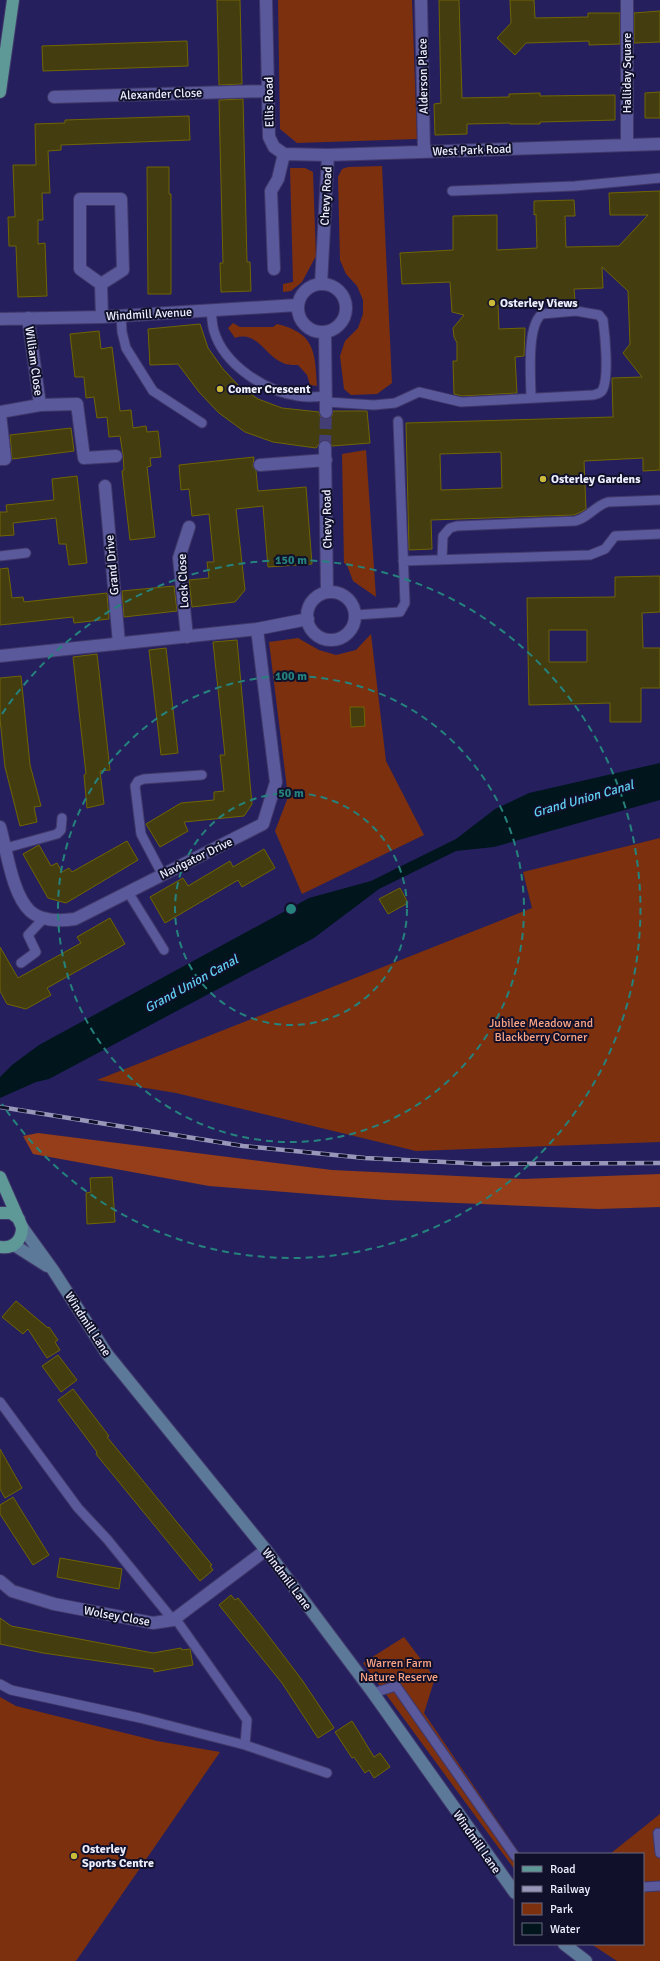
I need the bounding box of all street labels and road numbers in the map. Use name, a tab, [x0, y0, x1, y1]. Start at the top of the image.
street label: Halliday Square	[620, 33, 635, 113]
street label: Alderson Place	[415, 38, 432, 114]
street label: Ellis Road	[262, 77, 277, 127]
street label: Alexander Close	[120, 86, 202, 103]
street label: West Park Road	[432, 142, 512, 159]
street label: Chevy Road	[317, 166, 336, 226]
street label: Windmill Avenue	[106, 305, 193, 324]
street label: William Close	[21, 325, 46, 397]
street label: Chevy Road	[319, 489, 336, 549]
street label: Grand Drive	[102, 534, 123, 596]
street label: Lock Close	[175, 553, 192, 609]
street label: Navigator Drive	[157, 834, 235, 883]
street label: Windmill Lane	[61, 1289, 114, 1359]
street label: Windmill Lane	[258, 1545, 315, 1613]
street label: Wolsey Close	[83, 1603, 151, 1630]
street label: Windmill Lane	[449, 1808, 504, 1877]

